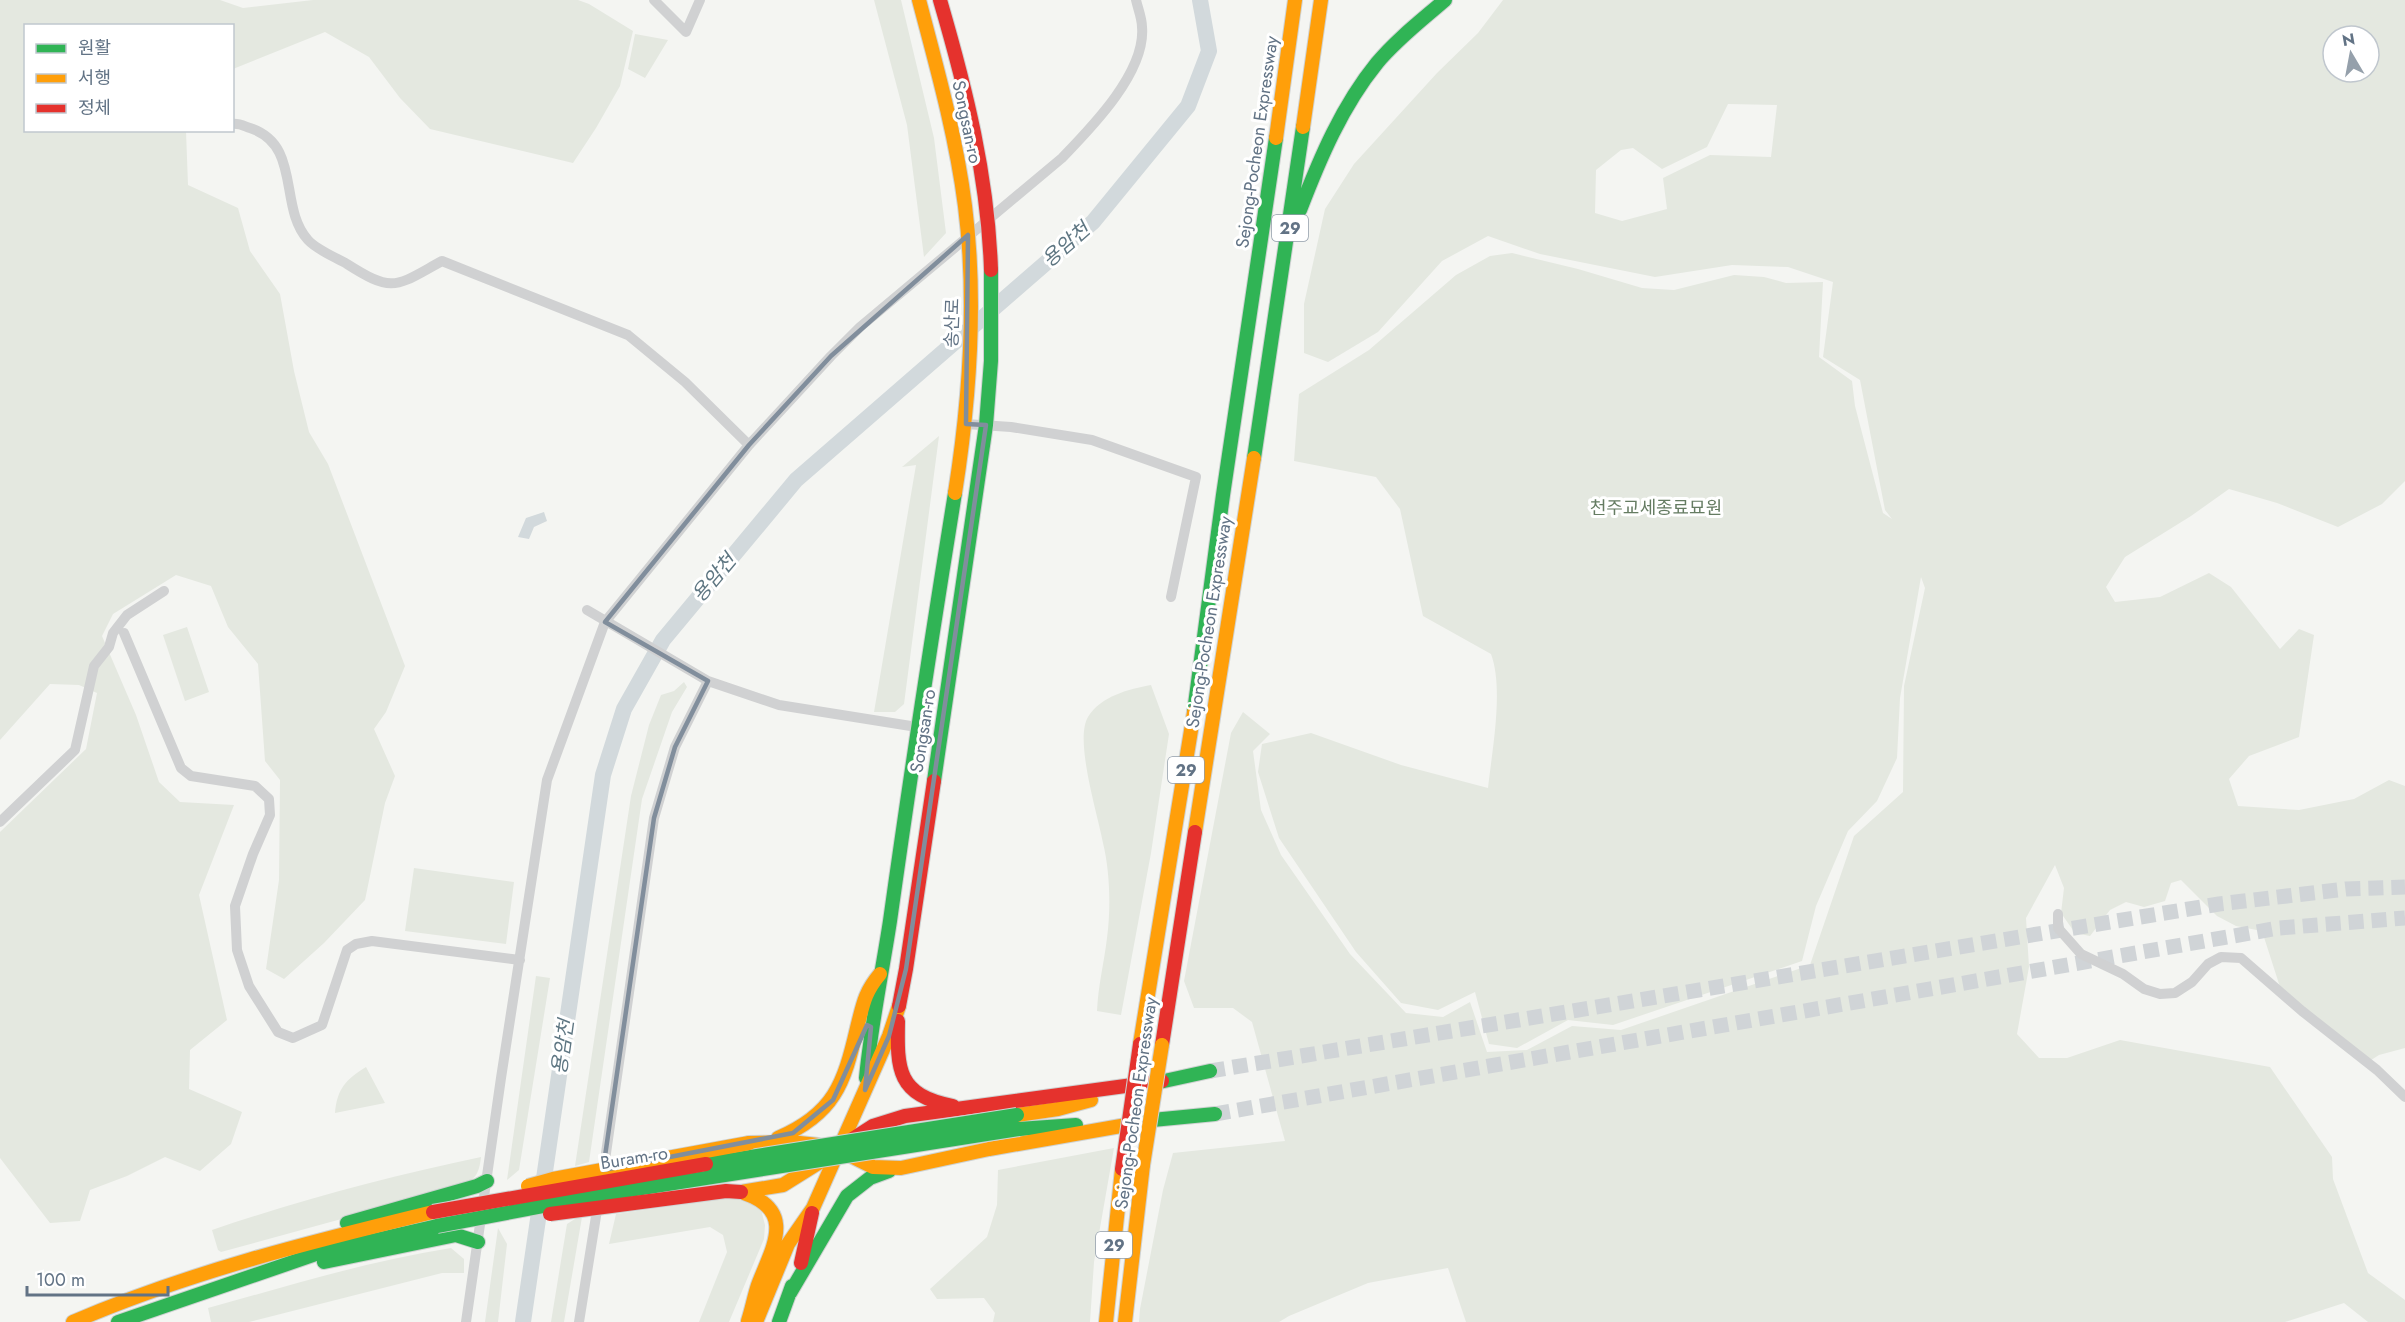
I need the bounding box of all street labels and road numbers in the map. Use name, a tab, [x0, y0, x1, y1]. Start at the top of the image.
street label: Sejong-Pocheon Expressway	[1229, 34, 1285, 250]
street label: Songsan-ro	[946, 78, 989, 166]
road number: 29	[1272, 215, 1308, 241]
street label: 송산로	[938, 298, 966, 348]
street label: Sejong-Pocheon Expressway	[1179, 514, 1239, 730]
street label: Songsan-ro	[904, 687, 942, 775]
road number: 29	[1168, 757, 1204, 783]
street label: Sejong-Pocheon Expressway	[1108, 995, 1164, 1211]
street label: Buram-ro	[598, 1140, 670, 1176]
road number: 29	[1096, 1232, 1132, 1258]

